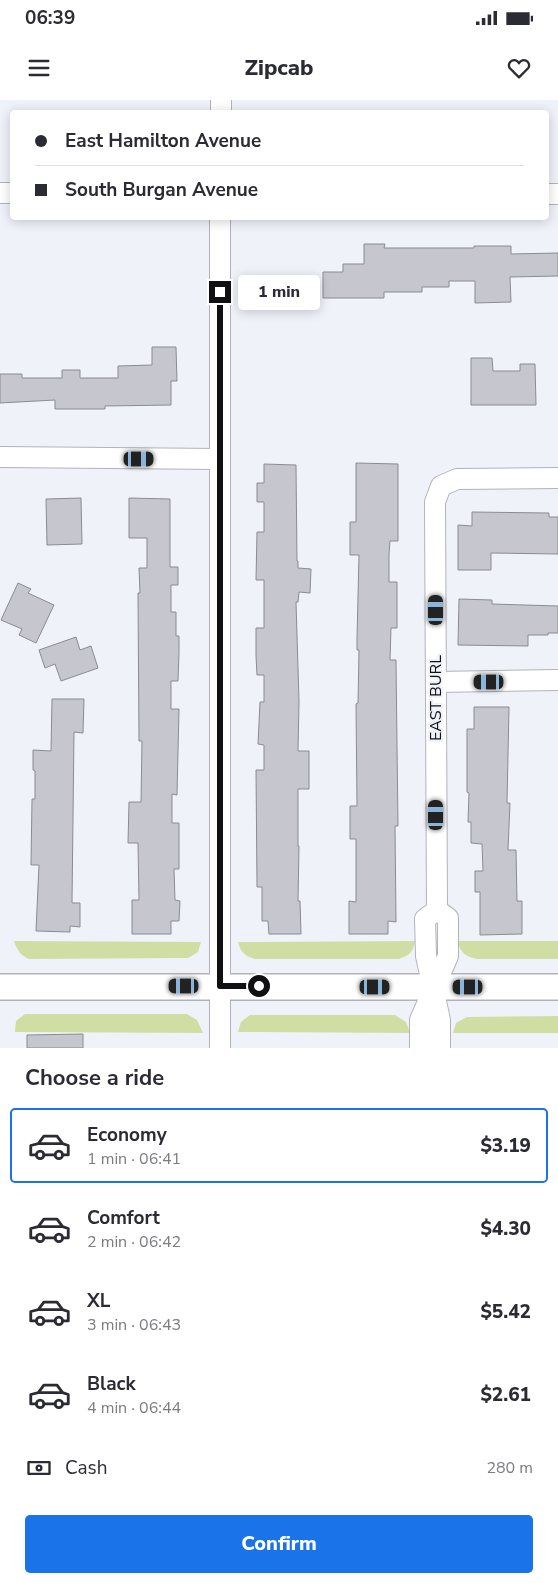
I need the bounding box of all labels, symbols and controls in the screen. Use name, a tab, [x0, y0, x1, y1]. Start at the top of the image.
text: 06:39	[25, 5, 75, 31]
text: Zipcab	[245, 53, 314, 83]
icon: menu	[25, 54, 53, 82]
icon: heart	[505, 54, 533, 82]
text: East Hamilton Avenue	[65, 128, 261, 154]
text: South Burgan Avenue	[65, 177, 258, 203]
callout: 1 min	[238, 274, 320, 310]
route end	[209, 281, 231, 303]
text: 1 min	[258, 281, 300, 303]
car	[124, 452, 154, 467]
car	[428, 595, 443, 625]
street label: EAST BURL	[425, 655, 447, 741]
car	[474, 675, 504, 690]
car	[428, 800, 443, 830]
route start	[248, 975, 270, 997]
car	[169, 979, 199, 994]
car	[360, 980, 390, 995]
car	[453, 980, 483, 995]
text: Choose a ride	[25, 1063, 164, 1093]
text: Economy	[87, 1122, 167, 1148]
icon: car	[27, 1123, 72, 1168]
text: $3.19	[480, 1133, 531, 1159]
text: 1 min · 06:41	[87, 1148, 181, 1170]
text: Comfort	[87, 1205, 160, 1231]
icon: car	[27, 1206, 72, 1251]
text: $4.30	[480, 1216, 531, 1242]
text: 2 min · 06:42	[87, 1231, 181, 1253]
text: XL	[87, 1288, 110, 1314]
icon: car	[27, 1289, 72, 1334]
text: $5.42	[480, 1299, 531, 1325]
text: 3 min · 06:43	[87, 1314, 181, 1336]
text: Black	[87, 1371, 136, 1397]
icon: car	[27, 1372, 72, 1417]
text: $2.61	[480, 1382, 531, 1408]
text: 4 min · 06:44	[87, 1397, 181, 1419]
icon: cash	[25, 1454, 53, 1482]
text: Cash	[65, 1455, 107, 1481]
text: 280 m	[486, 1457, 533, 1479]
button: Confirm	[25, 1515, 533, 1573]

